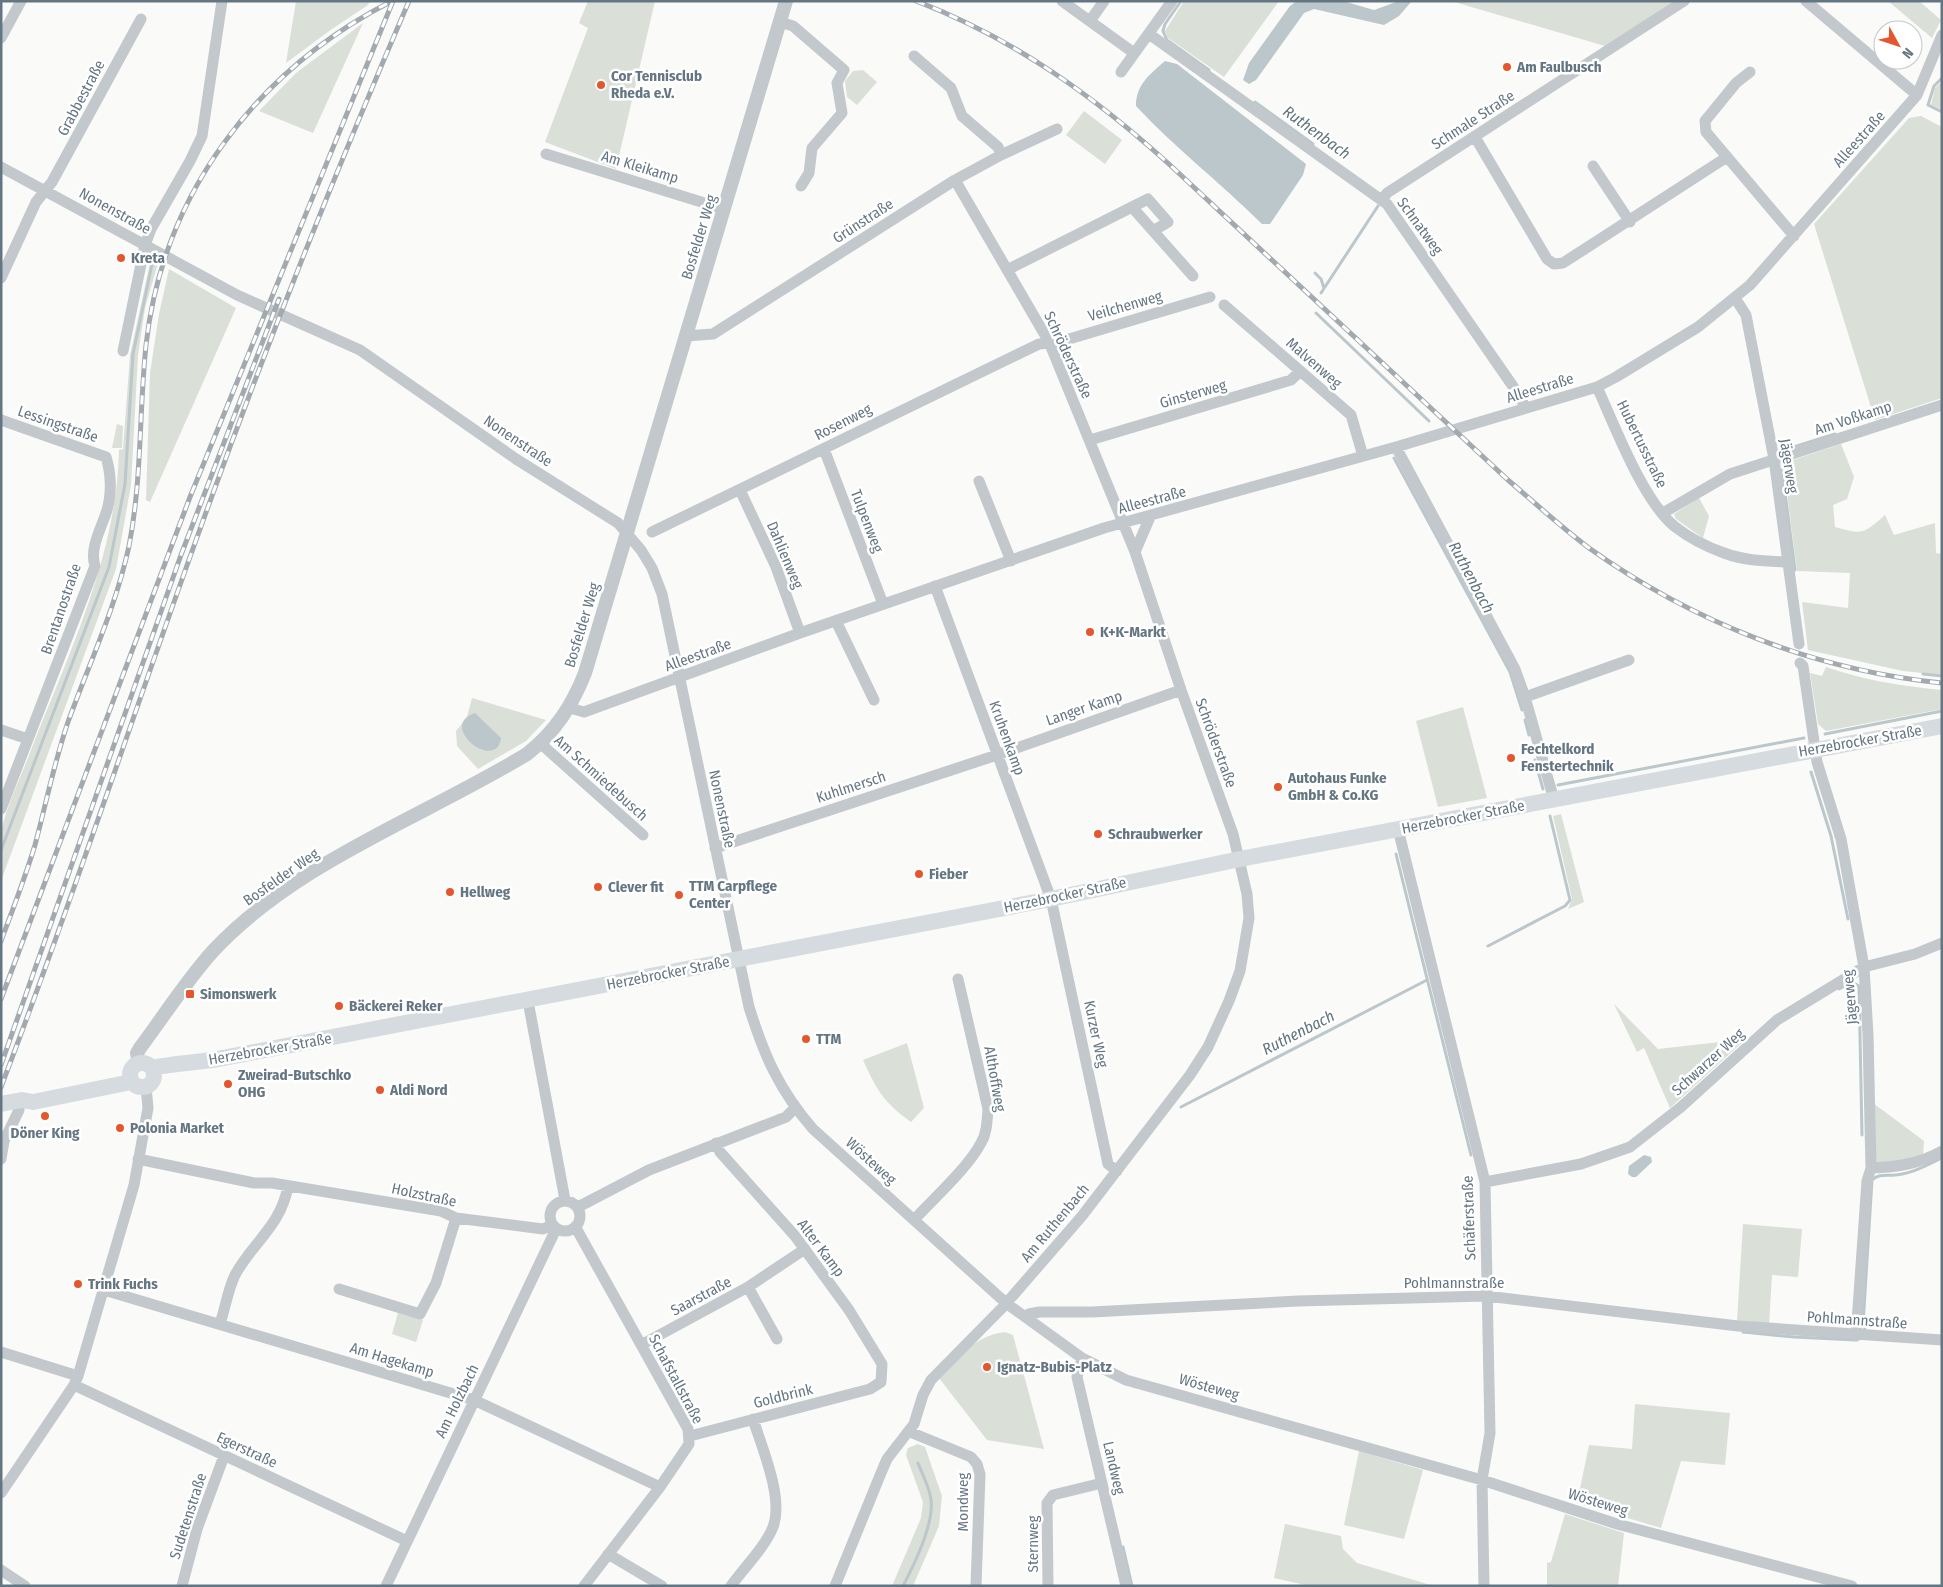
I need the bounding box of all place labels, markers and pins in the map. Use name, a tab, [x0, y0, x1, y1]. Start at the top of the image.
place label: Am Faulbusch	[1516, 58, 1602, 76]
marker: Am Faulbusch	[1501, 61, 1513, 73]
place label: Cor Tennisclub Rheda e.V.	[611, 67, 702, 102]
marker: Cor Tennisclub Rheda e.V.	[595, 79, 607, 91]
place label: Kreta	[131, 249, 166, 267]
marker: Kreta	[115, 252, 127, 264]
place label: K+K-Markt	[1100, 623, 1167, 641]
marker: K+K-Markt	[1084, 626, 1096, 638]
place label: Fechtelkord Fenstertechnik	[1521, 740, 1614, 775]
marker: Fechtelkord Fenstertechnik	[1505, 752, 1517, 764]
place label: Autohaus Funke GmbH & Co.KG	[1287, 769, 1387, 804]
marker: Autohaus Funke GmbH & Co.KG	[1272, 781, 1284, 793]
place label: Schraubwerker	[1108, 825, 1203, 843]
marker: Schraubwerker	[1092, 828, 1104, 840]
place label: Fieber	[929, 865, 969, 883]
marker: Fieber	[913, 868, 925, 880]
place label: TTM Carpflege Center	[689, 877, 777, 912]
place label: Clever fit	[608, 878, 665, 896]
marker: Clever fit	[592, 881, 604, 893]
place label: Hellweg	[460, 883, 511, 901]
marker: Hellweg	[444, 886, 456, 898]
marker: TTM Carpflege Center	[673, 889, 685, 901]
place label: Simonswerk	[200, 985, 277, 1003]
marker: Simonswerk	[184, 988, 196, 1000]
place label: Bäckerei Reker	[349, 997, 443, 1015]
marker: Bäckerei Reker	[333, 1000, 345, 1012]
place label: TTM	[816, 1030, 841, 1048]
marker: TTM	[800, 1033, 812, 1045]
place label: Zweirad-Butschko OHG	[238, 1066, 351, 1101]
marker: Zweirad-Butschko OHG	[222, 1078, 234, 1090]
place label: Aldi Nord	[389, 1081, 448, 1099]
marker: Aldi Nord	[374, 1084, 386, 1096]
marker: Döner King	[39, 1110, 51, 1122]
place label: Polonia Market	[130, 1119, 225, 1137]
marker: Polonia Market	[114, 1122, 126, 1134]
place label: Döner King	[11, 1124, 80, 1142]
place label: Trink Fuchs	[88, 1275, 158, 1293]
marker: Trink Fuchs	[72, 1278, 84, 1290]
place label: Ignatz-Bubis-Platz	[997, 1358, 1113, 1376]
marker: Ignatz-Bubis-Platz	[981, 1361, 993, 1373]

